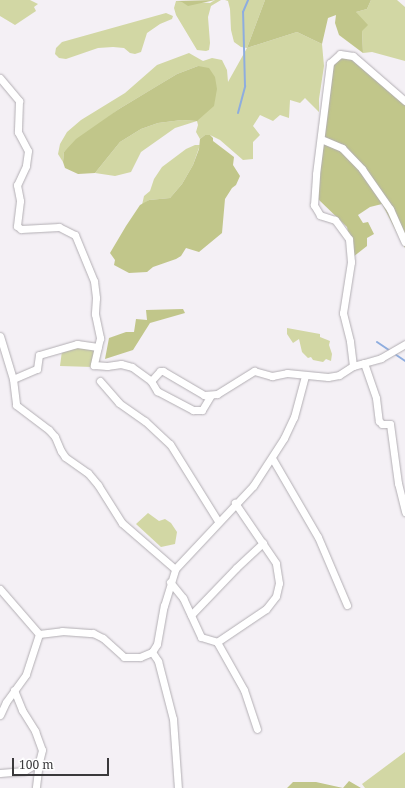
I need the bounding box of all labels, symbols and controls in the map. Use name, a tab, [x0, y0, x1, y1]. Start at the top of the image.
scale bar	[14, 750, 111, 776]
text: 100 m	[19, 756, 54, 773]

